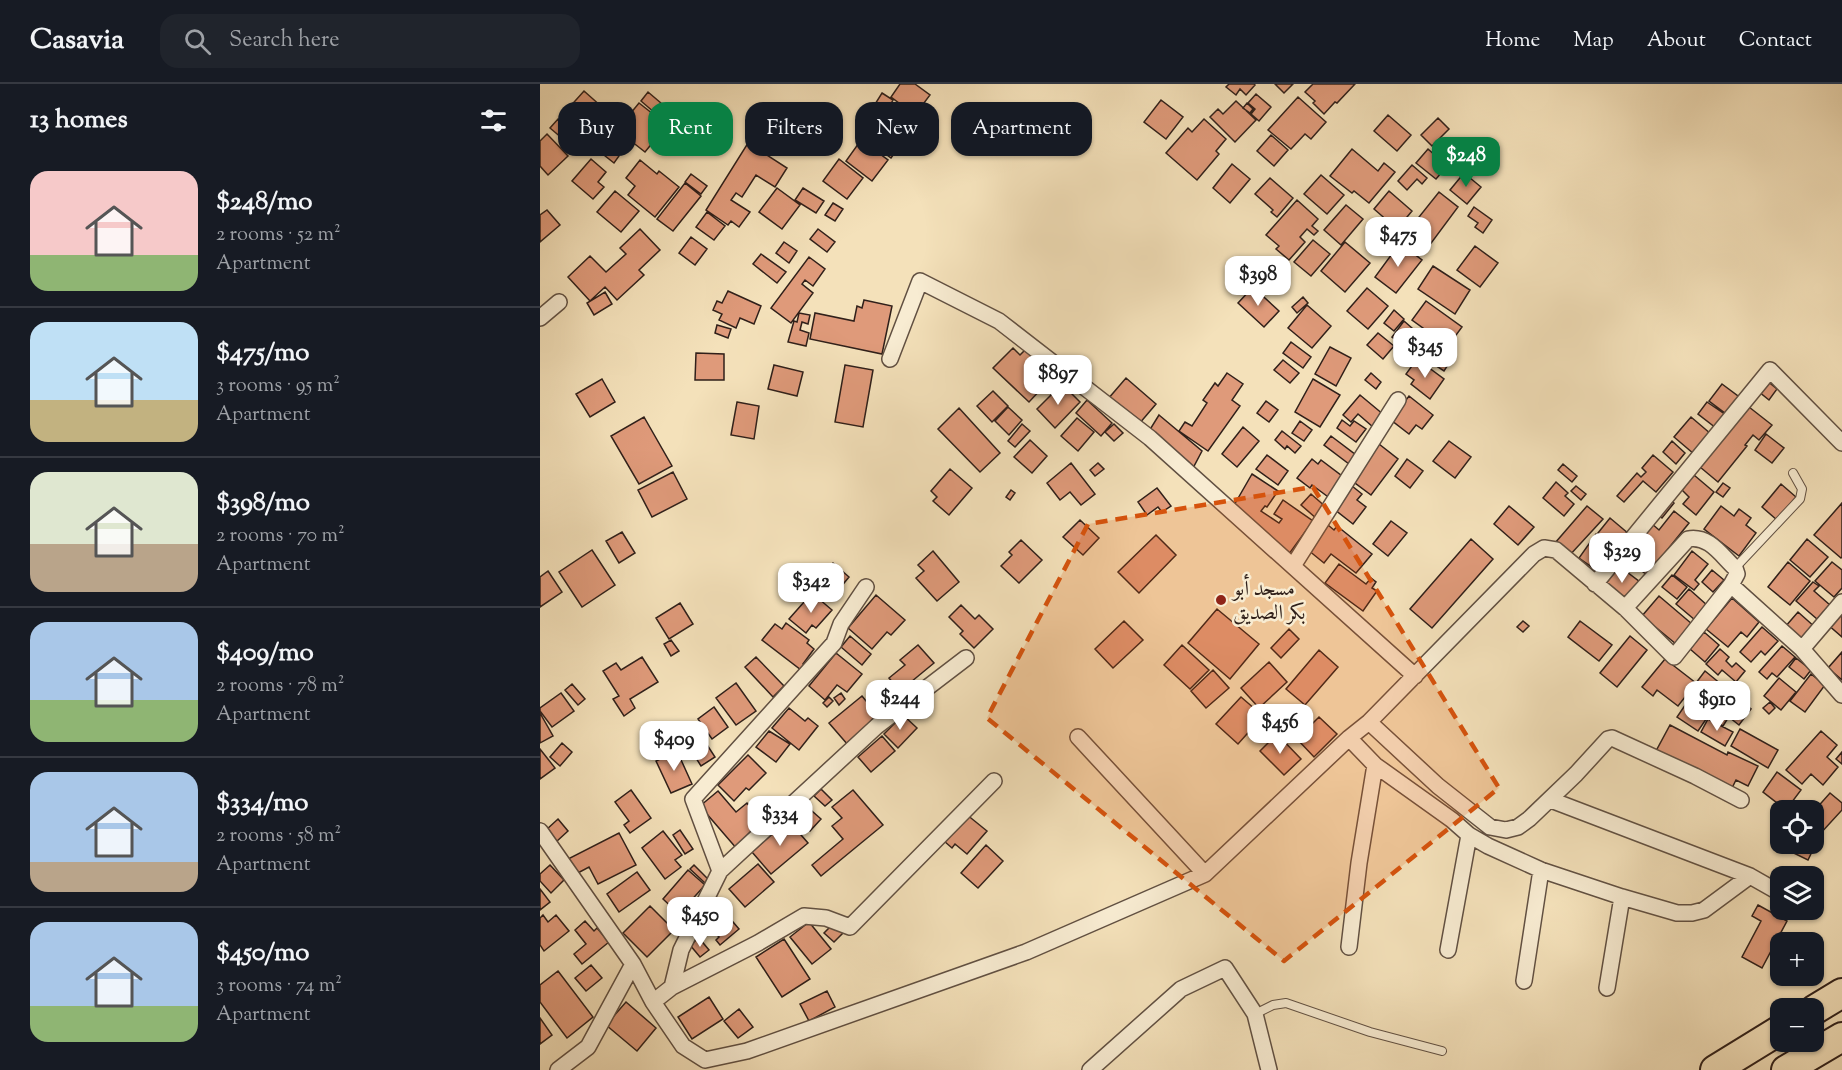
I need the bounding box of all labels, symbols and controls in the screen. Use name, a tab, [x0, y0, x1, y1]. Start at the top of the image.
search box	[160, 14, 580, 68]
text: Casavia	[30, 21, 124, 61]
icon: search	[181, 25, 214, 58]
text: Search here	[229, 25, 339, 57]
text: Home	[1485, 26, 1540, 56]
text: Map	[1573, 26, 1614, 56]
text: About	[1647, 26, 1706, 56]
text: Contact	[1739, 26, 1812, 56]
text: 13 homes	[30, 102, 128, 139]
chip: Buy	[558, 102, 636, 156]
chip: Rent	[648, 102, 733, 156]
chip: Filters	[745, 102, 843, 156]
chip: New	[855, 102, 939, 156]
chip: Apartment	[951, 102, 1092, 156]
icon: filters	[477, 104, 510, 137]
pin: $248	[1430, 137, 1502, 188]
text: $248	[1446, 142, 1486, 171]
text: $248/mo	[216, 184, 312, 221]
icon: home	[78, 195, 150, 267]
pin: $475	[1362, 217, 1434, 268]
text: 2 rooms · 52 m²	[216, 221, 341, 250]
text: $475	[1379, 222, 1417, 251]
text: Apartment	[216, 250, 311, 279]
pin: $398	[1222, 256, 1294, 307]
text: $398	[1239, 261, 1277, 290]
pin: $345	[1389, 328, 1461, 379]
text: $345	[1407, 333, 1443, 362]
text: $475/mo	[216, 335, 309, 372]
icon: home	[78, 346, 150, 418]
pin: $897	[1022, 355, 1094, 406]
text: $897	[1038, 360, 1078, 389]
text: 3 rooms · 95 m²	[216, 372, 340, 401]
text: Apartment	[216, 401, 311, 430]
text: $398/mo	[216, 485, 310, 522]
icon: home	[78, 496, 150, 568]
text: 2 rooms · 70 m²	[216, 522, 345, 551]
pin: $329	[1586, 533, 1658, 584]
text: $329	[1603, 538, 1641, 567]
text: Apartment	[216, 551, 311, 580]
pin: $342	[775, 563, 847, 614]
text: $342	[792, 568, 830, 597]
place label: مسجد أبو بكر الصديق	[1231, 573, 1305, 629]
marker: مسجد أبو بكر الصديق	[1214, 593, 1228, 607]
text: $409/mo	[216, 635, 314, 672]
icon: home	[78, 646, 150, 718]
text: 2 rooms · 78 m²	[216, 672, 345, 701]
pin: $244	[864, 680, 936, 731]
pin: $910	[1681, 681, 1753, 732]
text: $244	[880, 685, 920, 714]
text: $910	[1698, 686, 1736, 715]
text: Apartment	[216, 701, 311, 730]
pin: $456	[1244, 704, 1316, 755]
text: $456	[1261, 709, 1299, 738]
pin: $409	[638, 721, 710, 772]
text: $409	[654, 726, 694, 755]
text: $334/mo	[216, 785, 308, 822]
icon: home	[78, 796, 150, 868]
pin: $334	[744, 796, 816, 847]
map controls	[1770, 800, 1824, 1052]
button: locate	[1770, 800, 1824, 854]
text: $334	[762, 801, 798, 830]
text: 2 rooms · 58 m²	[216, 822, 341, 851]
text: Apartment	[216, 851, 311, 880]
button: layers	[1770, 866, 1824, 920]
pin: $450	[664, 897, 736, 948]
text: $450	[681, 902, 719, 931]
button: +	[1770, 932, 1824, 986]
text: $450/mo	[216, 935, 310, 972]
icon: home	[78, 946, 150, 1018]
text: 3 rooms · 74 m²	[216, 972, 342, 1001]
button: −	[1770, 998, 1824, 1052]
text: Apartment	[216, 1001, 311, 1030]

